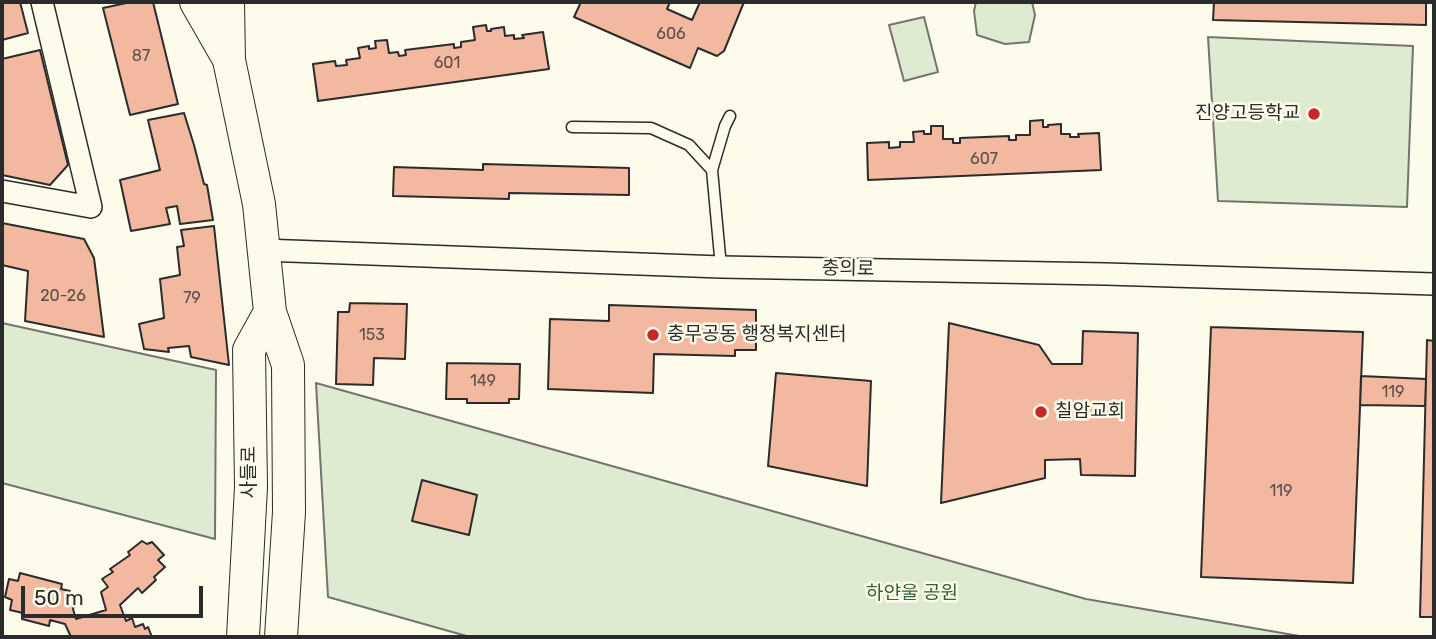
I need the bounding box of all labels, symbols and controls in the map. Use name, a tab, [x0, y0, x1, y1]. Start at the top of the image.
house number: 606	[656, 24, 686, 44]
house number: 87	[132, 46, 150, 66]
house number: 601	[434, 53, 460, 73]
place label: 진양고등학교	[1195, 103, 1300, 125]
marker: 진양고등학교	[1306, 106, 1322, 122]
house number: 607	[970, 149, 998, 169]
street label: 충의로	[822, 257, 874, 281]
house number: 20-26	[40, 286, 86, 306]
house number: 79	[183, 288, 201, 308]
place label: 충무공동 행정복지센터	[667, 324, 846, 346]
house number: 153	[359, 325, 385, 345]
marker: 충무공동 행정복지센터	[645, 327, 661, 343]
house number: 149	[470, 371, 496, 391]
house number: 119	[1381, 382, 1405, 402]
place label: 칠암교회	[1055, 401, 1125, 423]
marker: 칠암교회	[1033, 404, 1049, 420]
street label: 사들로	[239, 446, 261, 498]
house number: 119	[1269, 481, 1293, 501]
scale bar	[24, 572, 206, 616]
park label: 하얀울 공원	[866, 583, 958, 605]
text: 50 m	[34, 585, 84, 610]

